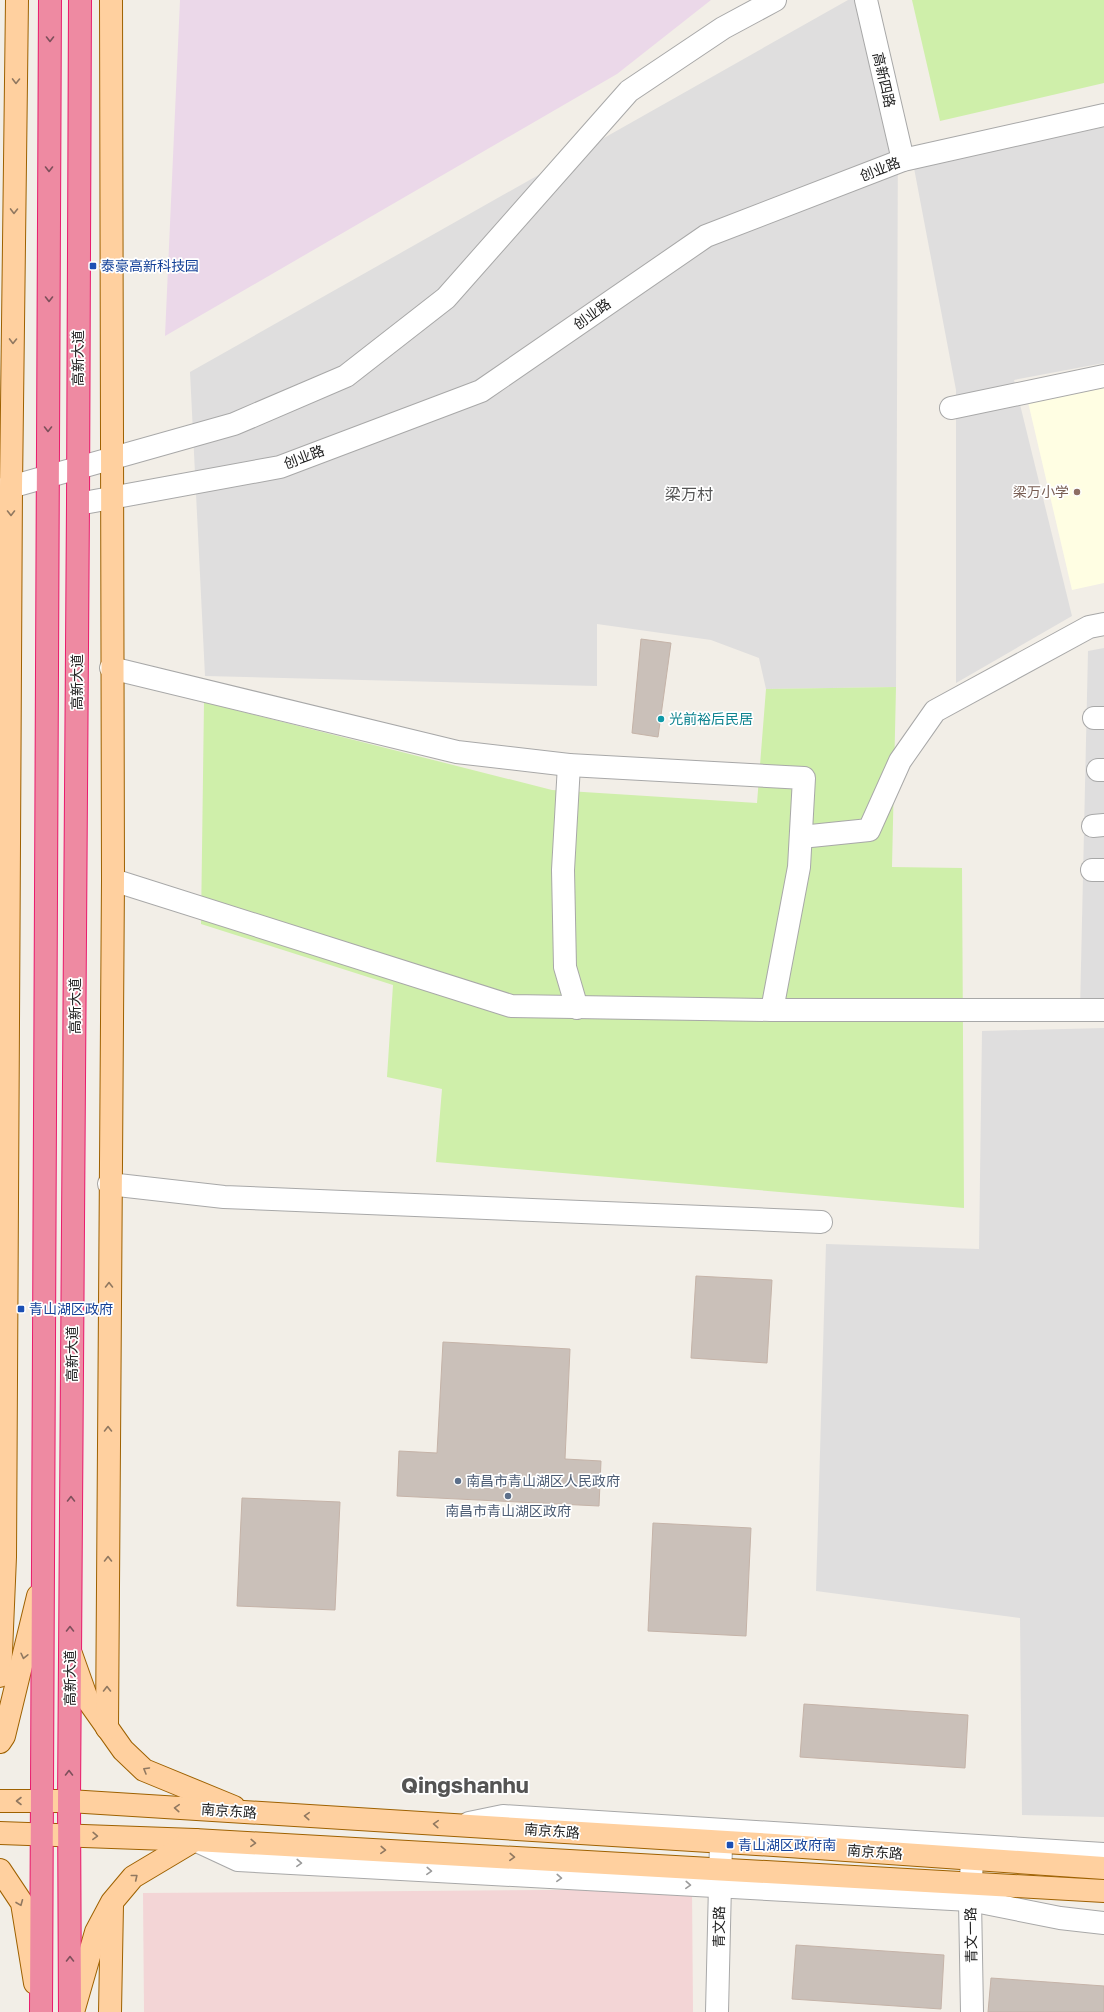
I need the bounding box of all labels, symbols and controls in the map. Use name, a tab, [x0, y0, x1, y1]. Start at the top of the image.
one-way arrow	[46, 36, 54, 42]
street label: 高新四路	[870, 51, 899, 109]
one-way arrow	[12, 78, 20, 84]
street label: 创业路	[857, 153, 902, 184]
one-way arrow	[45, 166, 53, 172]
one-way arrow	[10, 208, 18, 214]
place label: 泰豪高新科技园	[101, 257, 199, 274]
marker: 泰豪高新科技园	[88, 261, 98, 271]
street label: 创业路	[570, 295, 614, 333]
one-way arrow	[45, 296, 53, 302]
street label: 高新大道	[69, 330, 86, 386]
one-way arrow	[9, 338, 17, 344]
one-way arrow	[44, 426, 52, 432]
street label: 创业路	[281, 441, 326, 472]
place label: 梁万小学	[1013, 483, 1069, 500]
district label: 梁万村	[665, 484, 713, 504]
marker: 梁万小学	[1072, 487, 1082, 497]
one-way arrow	[7, 510, 15, 516]
street label: 高新大道	[68, 654, 85, 710]
place label: 光前裕后民居	[669, 710, 753, 727]
marker: 光前裕后民居	[656, 714, 666, 724]
street label: 高新大道	[66, 978, 83, 1034]
one-way arrow	[105, 1282, 113, 1288]
place label: 青山湖区政府	[29, 1300, 113, 1317]
marker: 青山湖区政府	[16, 1304, 26, 1314]
street label: 高新大道	[63, 1326, 80, 1382]
one-way arrow	[104, 1426, 112, 1432]
place label: 南昌市青山湖区人民政府	[466, 1472, 620, 1489]
marker: 南昌市青山湖区人民政府	[453, 1476, 463, 1486]
marker: 南昌市青山湖区政府	[503, 1491, 513, 1501]
one-way arrow	[67, 1496, 75, 1502]
place label: 南昌市青山湖区政府	[445, 1502, 571, 1519]
one-way arrow	[104, 1556, 112, 1562]
one-way arrow	[66, 1626, 74, 1632]
street label: 高新大道	[61, 1650, 78, 1706]
one-way arrow	[21, 1653, 29, 1659]
one-way arrow	[103, 1686, 111, 1692]
one-way arrow	[143, 1767, 150, 1775]
one-way arrow	[65, 1770, 73, 1776]
district label: Qingshanhu	[401, 1771, 529, 1798]
one-way arrow	[16, 1797, 22, 1805]
street label: 南京东路	[201, 1800, 258, 1821]
one-way arrow	[174, 1803, 180, 1812]
one-way arrow	[304, 1811, 310, 1820]
one-way arrow	[433, 1820, 439, 1828]
street label: 南京东路	[524, 1820, 581, 1841]
one-way arrow	[92, 1832, 98, 1841]
place label: 青山湖区政府南	[738, 1836, 836, 1853]
one-way arrow	[250, 1839, 256, 1847]
marker: 青山湖区政府南	[725, 1840, 735, 1850]
street label: 南京东路	[847, 1841, 904, 1862]
one-way arrow	[380, 1846, 386, 1854]
one-way arrow	[509, 1853, 515, 1861]
one-way arrow	[296, 1859, 302, 1868]
one-way arrow	[426, 1866, 432, 1875]
one-way arrow	[556, 1873, 562, 1882]
one-way arrow	[130, 1875, 137, 1882]
one-way arrow	[685, 1880, 691, 1889]
one-way arrow	[16, 1900, 24, 1907]
street label: 青文路	[710, 1906, 727, 1948]
street label: 青文一路	[962, 1907, 979, 1963]
one-way arrow	[66, 1956, 74, 1962]

